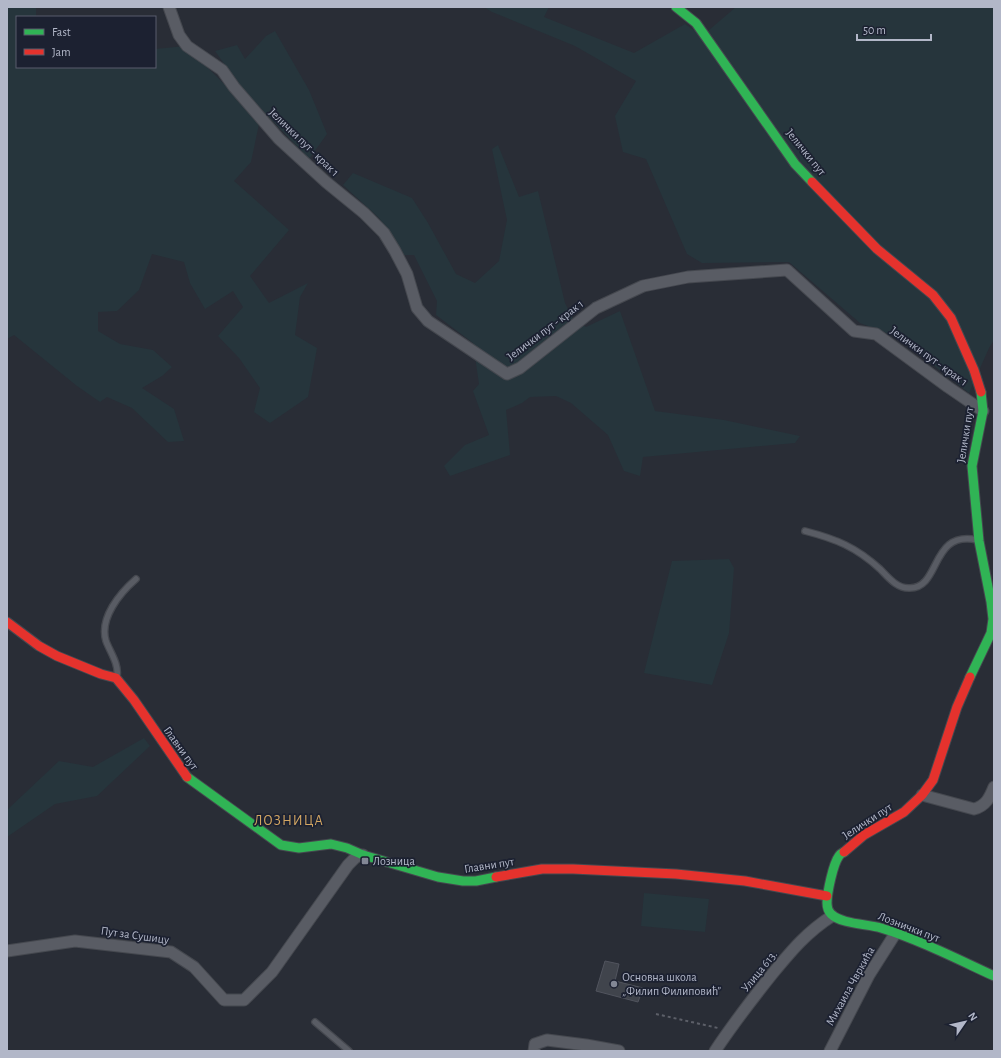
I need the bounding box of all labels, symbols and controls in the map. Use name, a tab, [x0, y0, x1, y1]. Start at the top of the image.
legend	[16, 16, 156, 68]
scale bar	[857, 16, 931, 42]
text: 50 m	[863, 24, 886, 36]
text: Fast	[52, 26, 71, 38]
text: Jam	[52, 46, 71, 58]
street label: Јелички пут - крак 1	[266, 106, 341, 179]
street label: Јелички пут	[783, 126, 829, 179]
street label: Јелички пут - крак 1	[504, 297, 586, 363]
street label: Јелички пут - крак 1	[887, 324, 970, 389]
street label: Јелички пут	[955, 406, 976, 464]
street label: Главни пут	[160, 724, 201, 773]
street label: Јелички пут	[840, 800, 895, 842]
district label: ЛОЗНИЦА	[254, 814, 324, 828]
place label: Лозница	[373, 855, 415, 867]
street label: Главни пут	[463, 855, 516, 876]
marker: Лозница	[360, 856, 370, 866]
street label: Лознички пут	[876, 910, 942, 945]
street label: Пут за Сушицу	[100, 924, 170, 947]
street label: Михаила Чвркића	[823, 944, 877, 1027]
street label: Улица 613.	[739, 948, 779, 994]
place label: Основна школа „Филип Филиповић”	[622, 971, 721, 997]
marker: Основна школа „Филип Филиповић”	[609, 979, 619, 989]
north arrow	[945, 1002, 985, 1042]
text: N	[966, 1010, 980, 1023]

